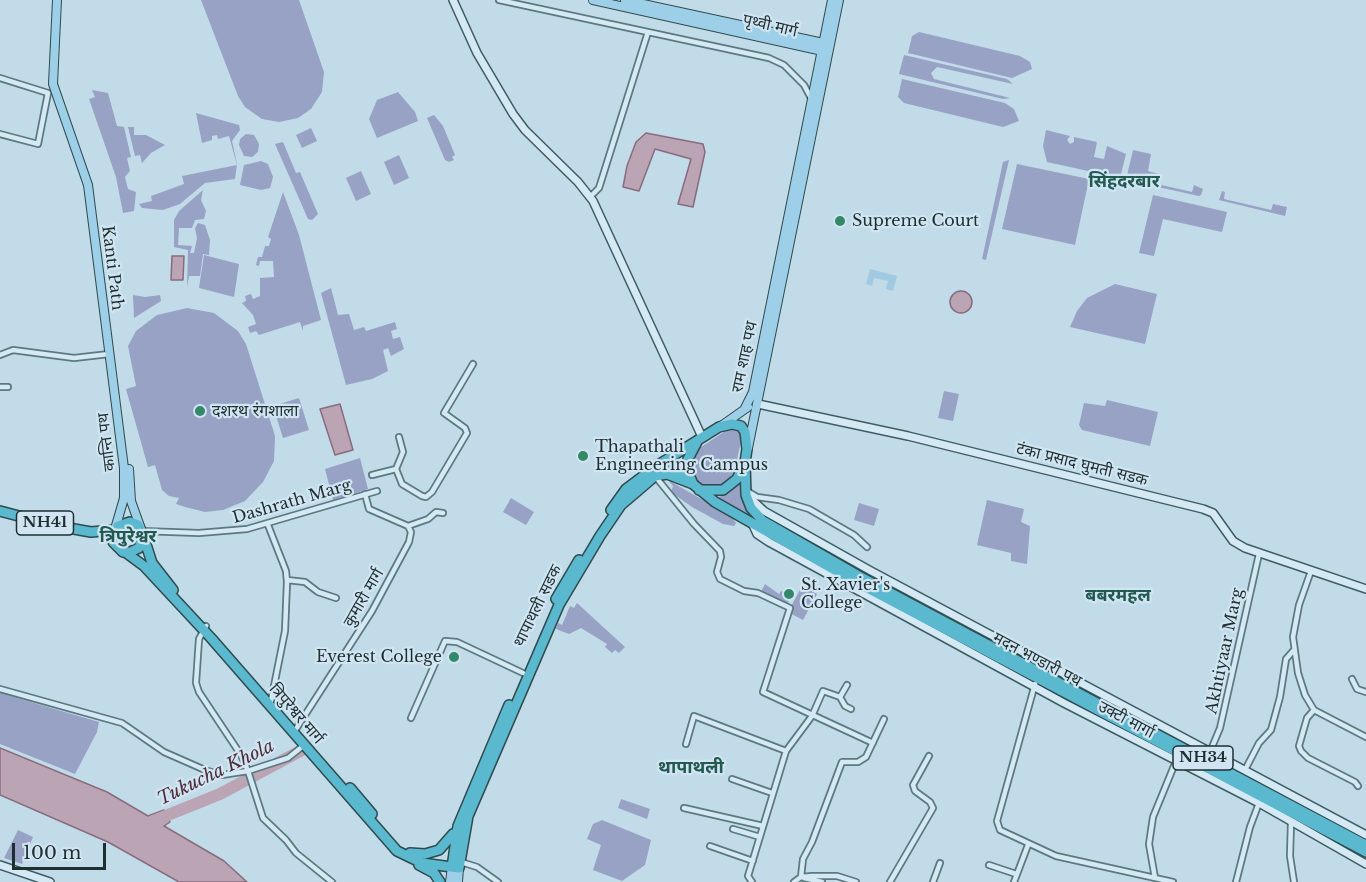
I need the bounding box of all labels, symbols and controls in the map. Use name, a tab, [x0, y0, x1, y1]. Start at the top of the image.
street label: पृथ्वी मार्ग	[741, 10, 799, 42]
district label: सिंहदरबार	[1088, 171, 1160, 193]
place label: Supreme Court	[852, 211, 979, 231]
marker: Supreme Court	[833, 214, 847, 228]
street label: Kanti Path	[97, 225, 127, 311]
street label: राम शाह पथ	[728, 320, 762, 394]
place label: दशरथ रंगशाला	[212, 401, 298, 421]
marker: दशरथ रंगशाला	[193, 404, 207, 418]
street label: कान्ति पथ	[94, 412, 120, 472]
place label: Thapathali Engineering Campus	[595, 437, 768, 475]
street label: टंका प्रसाद घुमती सडक	[1014, 439, 1150, 491]
marker: Thapathali Engineering Campus	[576, 449, 590, 463]
street label: Dashrath Marg	[230, 476, 354, 528]
road number: NH41	[16, 511, 74, 535]
district label: त्रिपुरेश्वर	[99, 526, 157, 548]
street label: थापाथली सडक	[510, 562, 566, 650]
street label: कुमारी मार्ग	[340, 565, 388, 631]
place label: St. Xavier's College	[801, 575, 890, 613]
district label: बबरमहल	[1085, 585, 1151, 607]
street label: Akhtiyaar Marg	[1202, 586, 1248, 716]
marker: St. Xavier's College	[782, 587, 796, 601]
street label: मदन भण्डारी पथ	[989, 629, 1085, 691]
place label: Everest College	[316, 647, 442, 667]
marker: Everest College	[447, 650, 461, 664]
street label: त्रिपुरेश्वर मार्ग	[265, 680, 327, 748]
street label: उक्टी मार्गा	[1094, 697, 1158, 743]
water label: Tukucha Khola	[154, 735, 278, 811]
road number: NH34	[1173, 746, 1233, 770]
district label: थापाथली	[658, 757, 724, 779]
scale bar	[15, 831, 110, 869]
text: 100 m	[23, 842, 81, 864]

